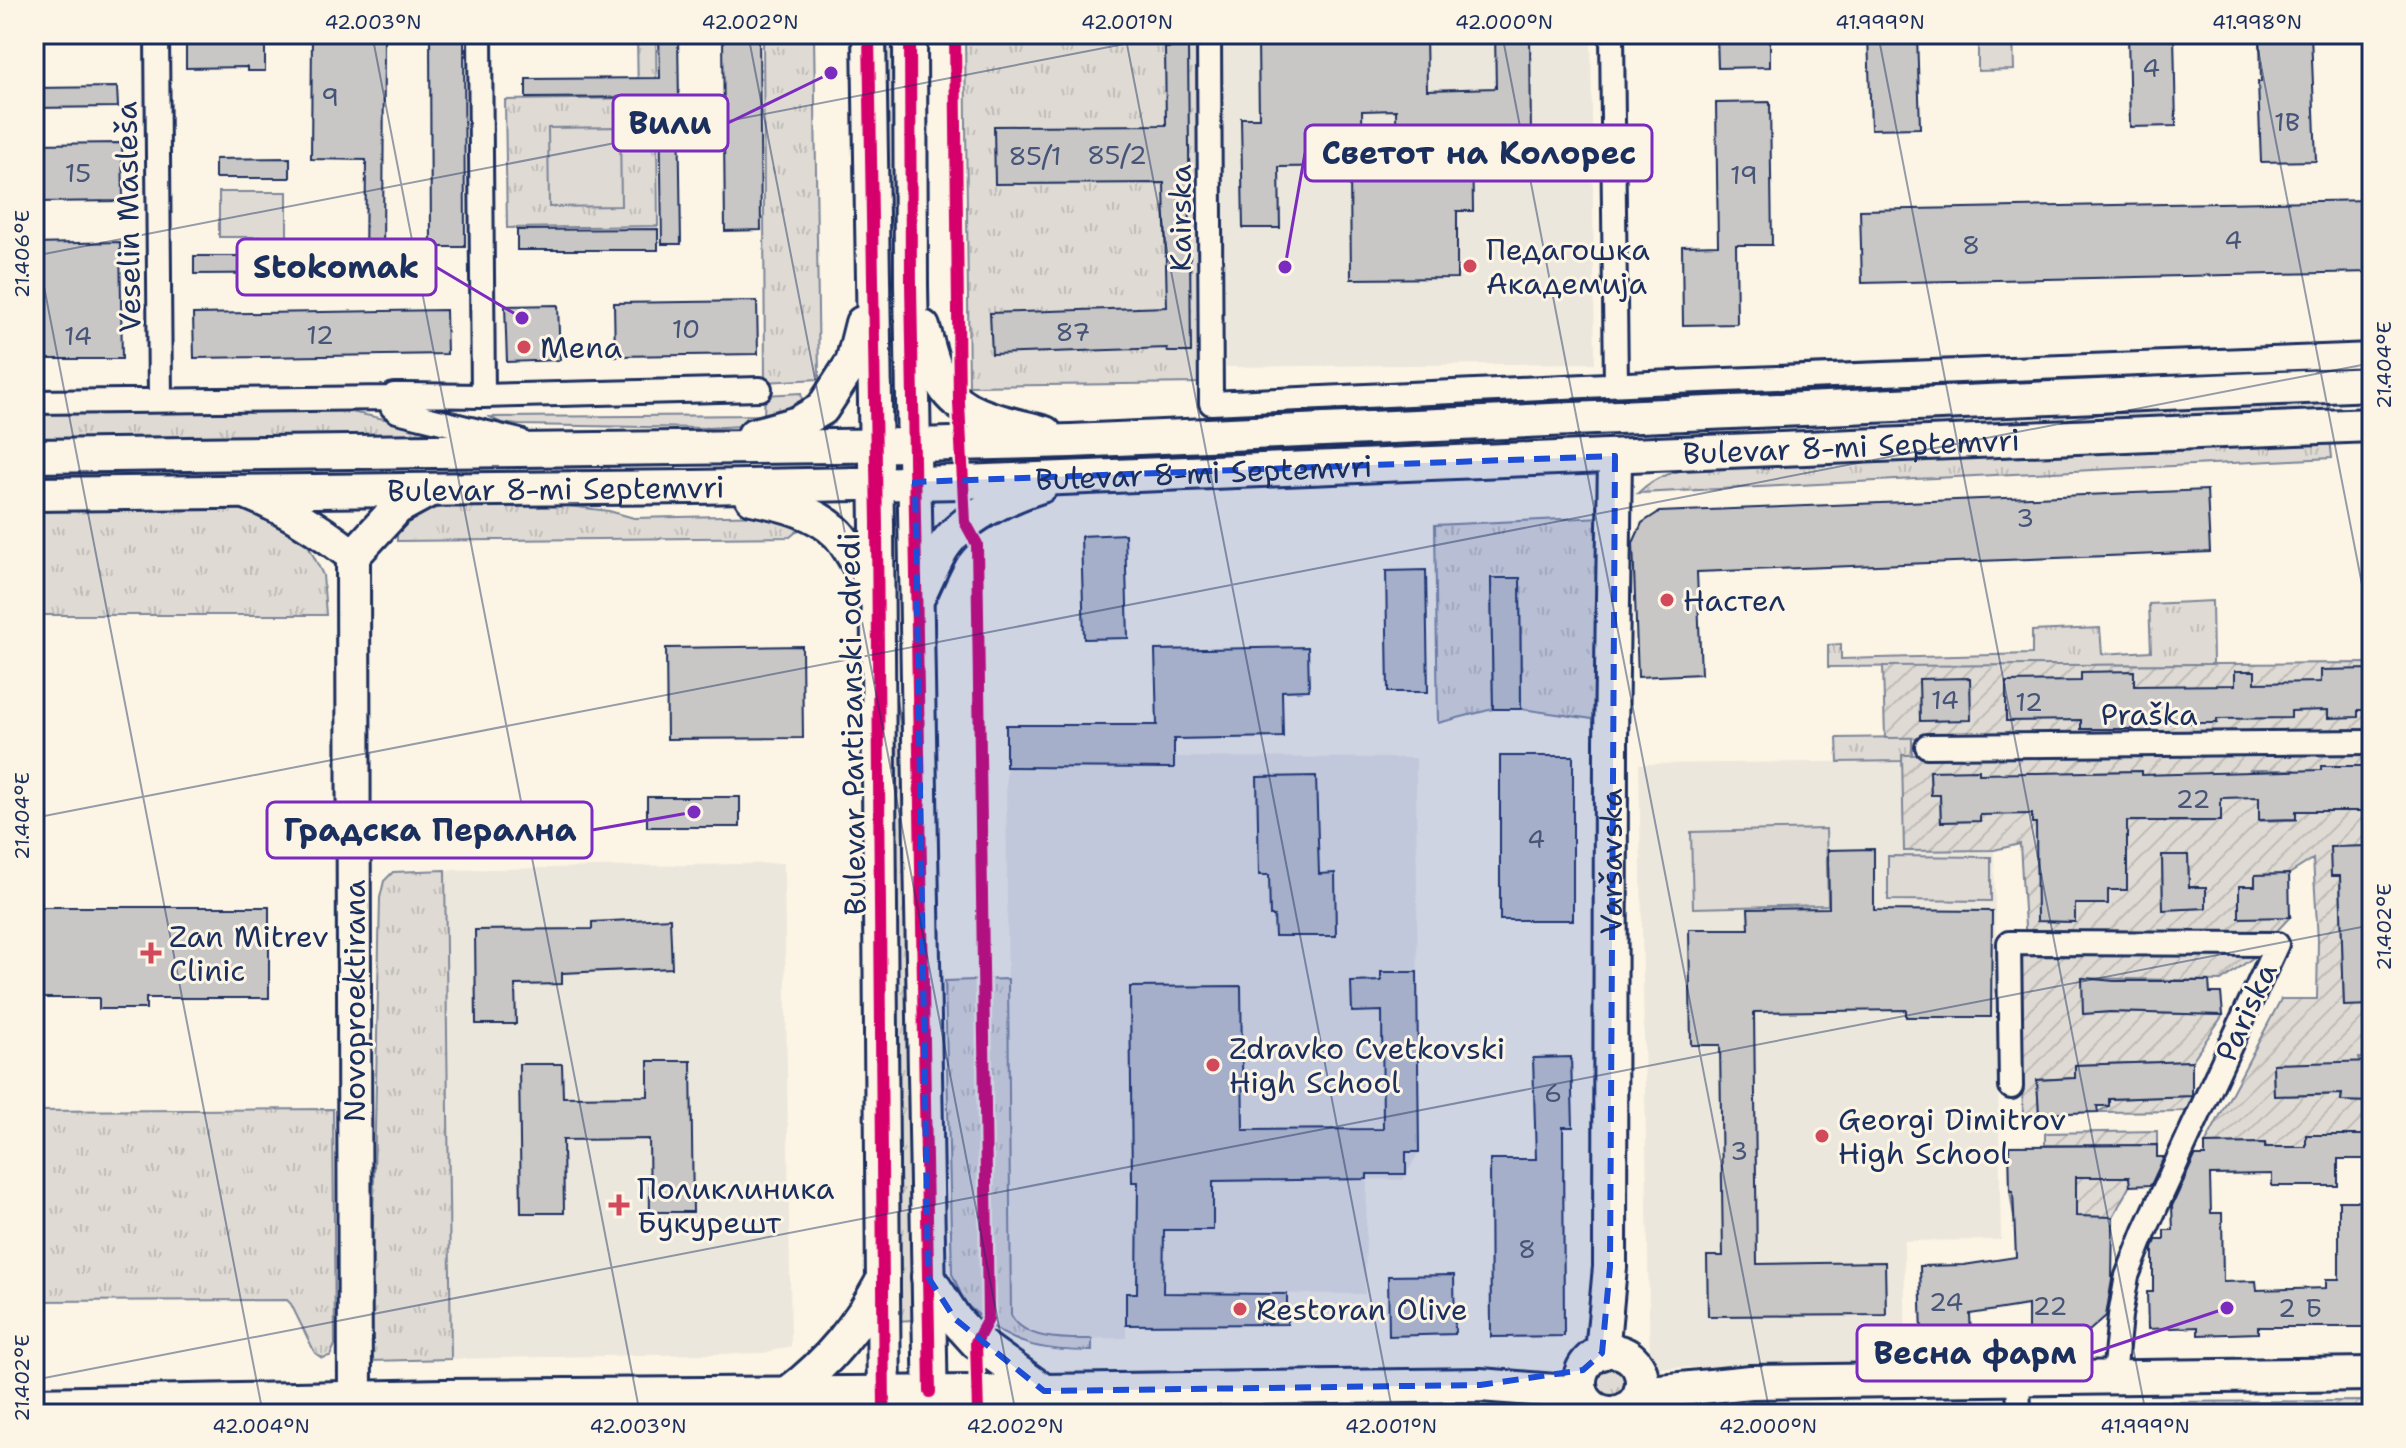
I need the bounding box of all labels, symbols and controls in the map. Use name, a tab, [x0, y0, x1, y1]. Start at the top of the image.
text: 42.003°N	[324, 9, 422, 35]
text: 42.002°N	[702, 9, 798, 35]
text: 42.001°N	[1081, 9, 1173, 35]
text: 42.000°N	[1455, 9, 1553, 35]
text: 41.999°N	[1835, 9, 1925, 35]
text: 41.998°N	[2212, 9, 2302, 35]
house number: 4	[2142, 50, 2160, 85]
house number: 9	[321, 79, 339, 114]
callout: Вили	[613, 95, 728, 151]
street label: Veselin Masleša	[105, 101, 151, 333]
text: Вили	[629, 101, 712, 144]
house number: 1B	[2274, 104, 2300, 139]
callout: Светот на Колорес	[1305, 125, 1652, 181]
text: Светот на Колорес	[1321, 131, 1637, 174]
house number: 85/2	[1087, 137, 1147, 172]
house number: 85/1	[1008, 138, 1062, 173]
house number: 15	[65, 155, 91, 190]
house number: 19	[1730, 157, 1758, 192]
street label: Kairska	[1160, 164, 1201, 272]
text: 21.406°E	[9, 210, 35, 298]
house number: 4	[2224, 222, 2242, 257]
house number: 8	[1962, 227, 1980, 262]
place label: Педагошка Академија	[1486, 229, 1650, 304]
callout: Stokomak	[237, 239, 436, 295]
text: Stokomak	[253, 245, 419, 288]
marker: Педагошка Академија	[1461, 257, 1479, 275]
house number: 10	[672, 311, 700, 346]
house number: 87	[1056, 314, 1090, 349]
house number: 12	[306, 317, 334, 352]
house number: 14	[64, 318, 92, 353]
text: 21.404°E	[2371, 321, 2397, 409]
place label: Mena	[540, 327, 623, 368]
marker: Mena	[515, 338, 533, 356]
street label: Bulevar 8-mi Septemvri	[1682, 419, 2021, 473]
street label: Bulevar 8-mi Septemvri	[1034, 445, 1373, 500]
street label: Bulevar 8-mi Septemvri	[387, 466, 725, 511]
house number: 3	[2016, 500, 2034, 535]
street label: Bulevar Partizanski odredi	[828, 532, 876, 916]
place label: Настел	[1683, 580, 1786, 621]
marker: Настел	[1658, 591, 1676, 609]
house number: 14	[1931, 682, 1959, 717]
house number: 12	[2015, 684, 2043, 719]
street label: Praška	[2100, 694, 2198, 735]
text: 21.404°E	[9, 772, 35, 860]
house number: 22	[2175, 781, 2211, 816]
street label: Varšavska	[1590, 788, 1631, 934]
callout: Градска Перална	[267, 802, 592, 858]
text: Градска Перална	[283, 808, 577, 851]
house number: 4	[1527, 821, 1545, 856]
street label: Novoproektirana	[334, 879, 375, 1122]
text: 21.402°E	[2371, 883, 2397, 971]
place label: Zan Mitrev Clinic	[169, 916, 329, 991]
marker: Zan Mitrev Clinic	[140, 942, 162, 964]
street label: Pariska	[2205, 956, 2287, 1068]
place label: Zdravko Cvetkovski High School	[1229, 1028, 1505, 1103]
marker: Zdravko Cvetkovski High School	[1204, 1056, 1222, 1074]
house number: 6	[1544, 1075, 1562, 1110]
place label: Georgi Dimitrov High School	[1838, 1099, 2066, 1174]
marker: Georgi Dimitrov High School	[1813, 1127, 1831, 1145]
house number: 3	[1730, 1133, 1748, 1168]
place label: Поликлиника Букурешт	[637, 1168, 835, 1243]
marker: Поликлиника Букурешт	[608, 1194, 630, 1216]
house number: 8	[1518, 1231, 1536, 1266]
house number: 24	[1929, 1284, 1963, 1319]
house number: 22	[2032, 1288, 2068, 1323]
place label: Restoran Olive	[1256, 1289, 1468, 1330]
house number: 2 Б	[2278, 1290, 2322, 1325]
marker: Restoran Olive	[1231, 1300, 1249, 1318]
callout: Весна фарм	[1857, 1325, 2092, 1381]
text: Весна фарм	[1873, 1331, 2077, 1374]
text: 21.402°E	[9, 1334, 35, 1422]
text: 42.004°N	[212, 1413, 310, 1439]
text: 42.003°N	[589, 1413, 687, 1439]
text: 42.002°N	[967, 1413, 1063, 1439]
text: 42.001°N	[1345, 1413, 1437, 1439]
text: 42.000°N	[1719, 1413, 1817, 1439]
text: 41.999°N	[2100, 1413, 2190, 1439]

